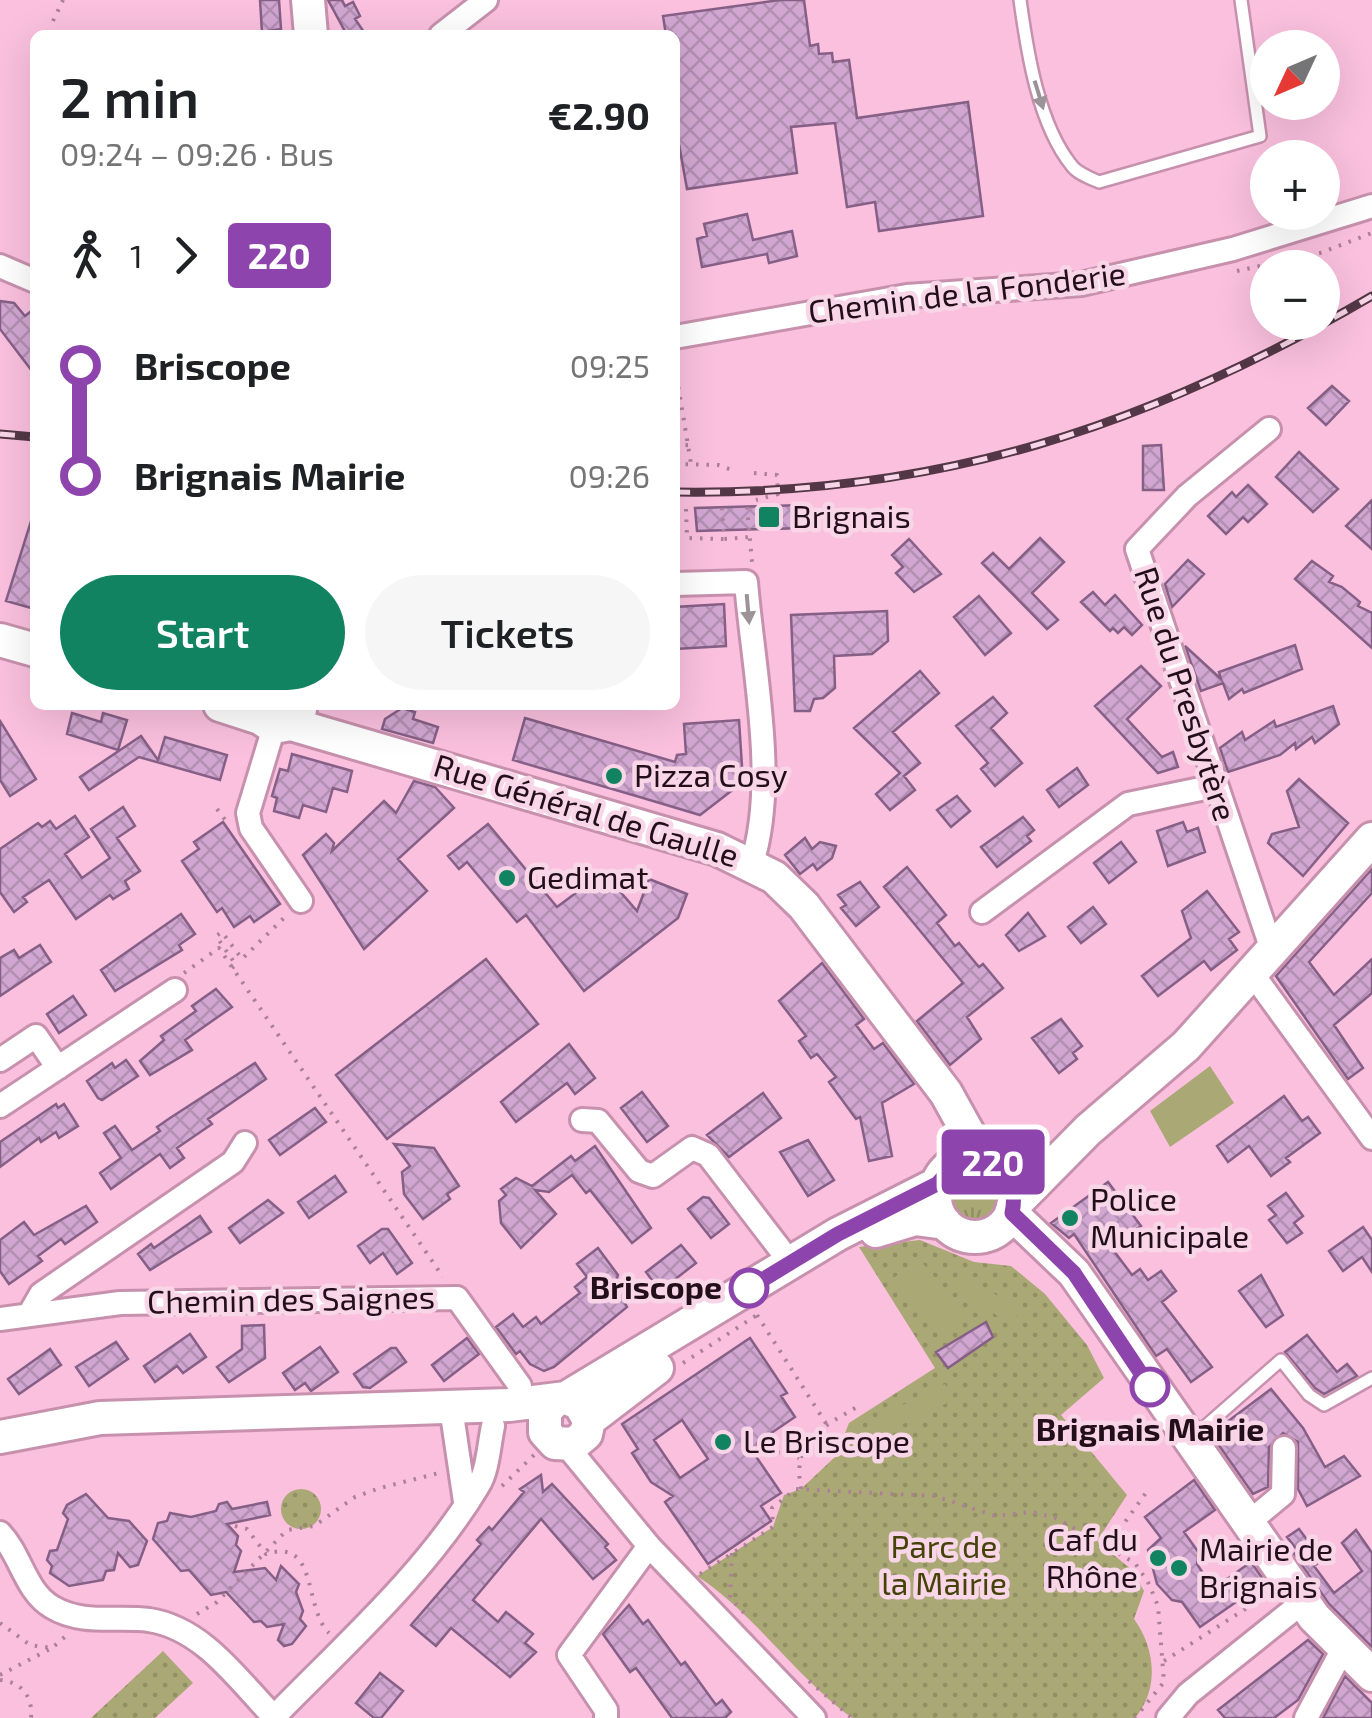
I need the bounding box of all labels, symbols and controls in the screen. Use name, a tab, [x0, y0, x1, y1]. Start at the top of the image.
north arrow	[1250, 30, 1340, 120]
map controls	[1250, 30, 1340, 340]
text: 2 min	[60, 63, 199, 129]
one-way arrow	[1033, 81, 1048, 111]
text: €2.90	[548, 92, 650, 138]
text: 09:24 – 09:26 · Bus	[60, 134, 334, 172]
button: +	[1250, 140, 1340, 230]
icon: walk	[60, 228, 115, 283]
icon: forward	[158, 228, 213, 283]
text: 220	[248, 234, 311, 276]
text: 1	[130, 236, 143, 274]
button: −	[1250, 250, 1340, 340]
street label: Chemin de la Fonderie	[806, 253, 1128, 329]
text: Briscope	[134, 342, 291, 388]
text: 09:25	[570, 346, 650, 384]
text: Brignais Mairie	[134, 452, 406, 498]
text: 09:26	[569, 456, 650, 494]
place label: Brignais	[792, 496, 911, 534]
marker: Brignais	[756, 504, 782, 530]
street label: Rue du Presbytère	[1128, 562, 1246, 825]
button: Start	[60, 575, 345, 690]
button: Tickets	[365, 575, 650, 690]
one-way arrow	[741, 593, 757, 625]
street label: Rue Général de Gaulle	[430, 745, 743, 874]
place label: Pizza Cosy	[634, 755, 788, 793]
marker: Pizza Cosy	[603, 765, 625, 787]
place label: Gedimat	[527, 857, 648, 895]
marker: Gedimat	[496, 867, 518, 889]
line badge: 220	[936, 1130, 1050, 1194]
text: 220	[962, 1141, 1024, 1183]
place label: Police Municipale	[1090, 1179, 1249, 1254]
marker: Police Municipale	[1059, 1207, 1081, 1229]
place label: Briscope	[590, 1267, 722, 1305]
marker: Briscope	[730, 1269, 768, 1307]
street label: Chemin des Saignes	[147, 1276, 435, 1320]
marker: Brignais Mairie	[1131, 1368, 1169, 1406]
place label: Brignais Mairie	[1036, 1409, 1264, 1447]
place label: Le Briscope	[743, 1421, 910, 1459]
marker: Le Briscope	[712, 1431, 734, 1453]
place label: Caf du Rhône	[1046, 1519, 1138, 1594]
park label: Parc de la Mairie	[881, 1526, 1007, 1601]
place label: Mairie de Brignais	[1199, 1529, 1333, 1604]
marker: Caf du Rhône	[1147, 1547, 1169, 1569]
marker: Mairie de Brignais	[1168, 1557, 1190, 1579]

